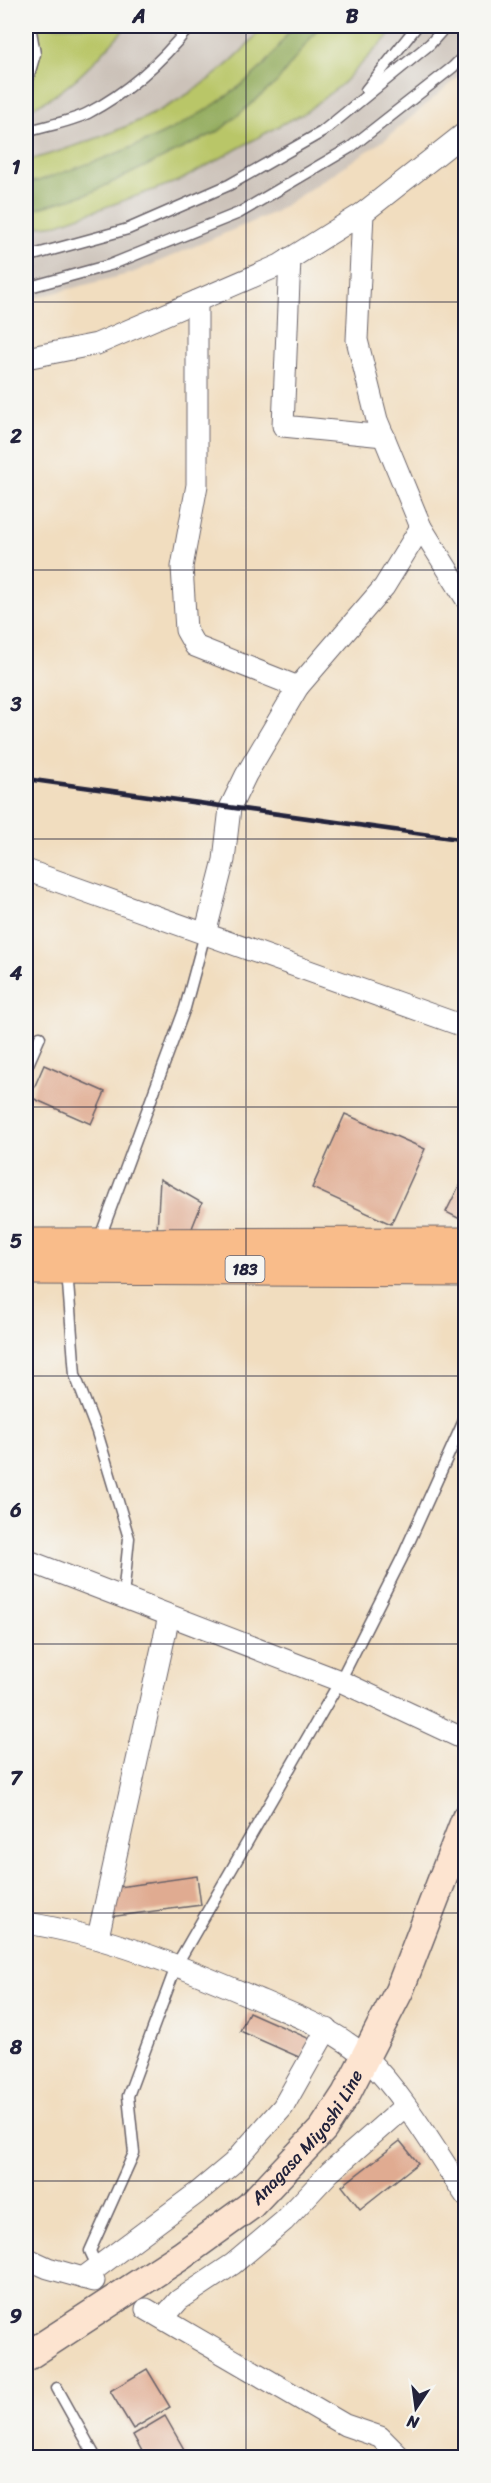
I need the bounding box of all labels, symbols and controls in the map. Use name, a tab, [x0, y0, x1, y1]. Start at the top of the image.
text: A	[131, 0, 146, 34]
text: B	[346, 0, 359, 34]
text: 1	[12, 150, 21, 185]
text: 2	[9, 419, 22, 454]
text: 3	[10, 687, 22, 722]
text: 4	[9, 956, 23, 991]
text: 5	[10, 1224, 22, 1259]
road number: 183	[226, 1256, 264, 1282]
text: 6	[9, 1493, 22, 1528]
text: 7	[10, 1761, 23, 1796]
text: 8	[9, 2030, 23, 2065]
street label: Anagasa Miyoshi Line	[242, 2064, 372, 2213]
text: 9	[10, 2299, 22, 2334]
north arrow	[386, 2378, 446, 2438]
text: N	[403, 2407, 422, 2438]

